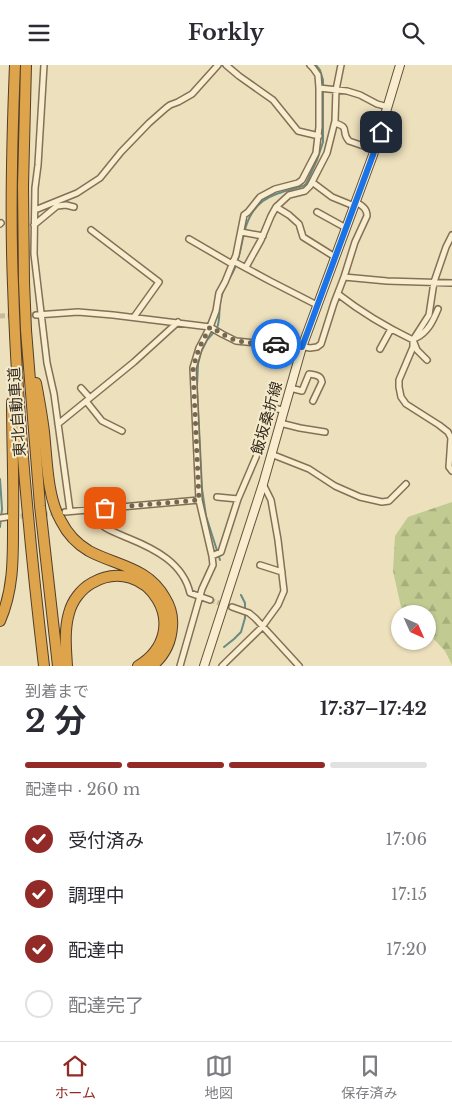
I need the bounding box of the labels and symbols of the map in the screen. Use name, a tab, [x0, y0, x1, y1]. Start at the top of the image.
pin	[360, 111, 402, 153]
courier	[251, 319, 301, 369]
street label: 東北自動車道	[4, 366, 29, 458]
street label: 飯坂桑折線	[247, 379, 286, 457]
pin	[84, 487, 126, 529]
north arrow	[391, 605, 436, 650]

